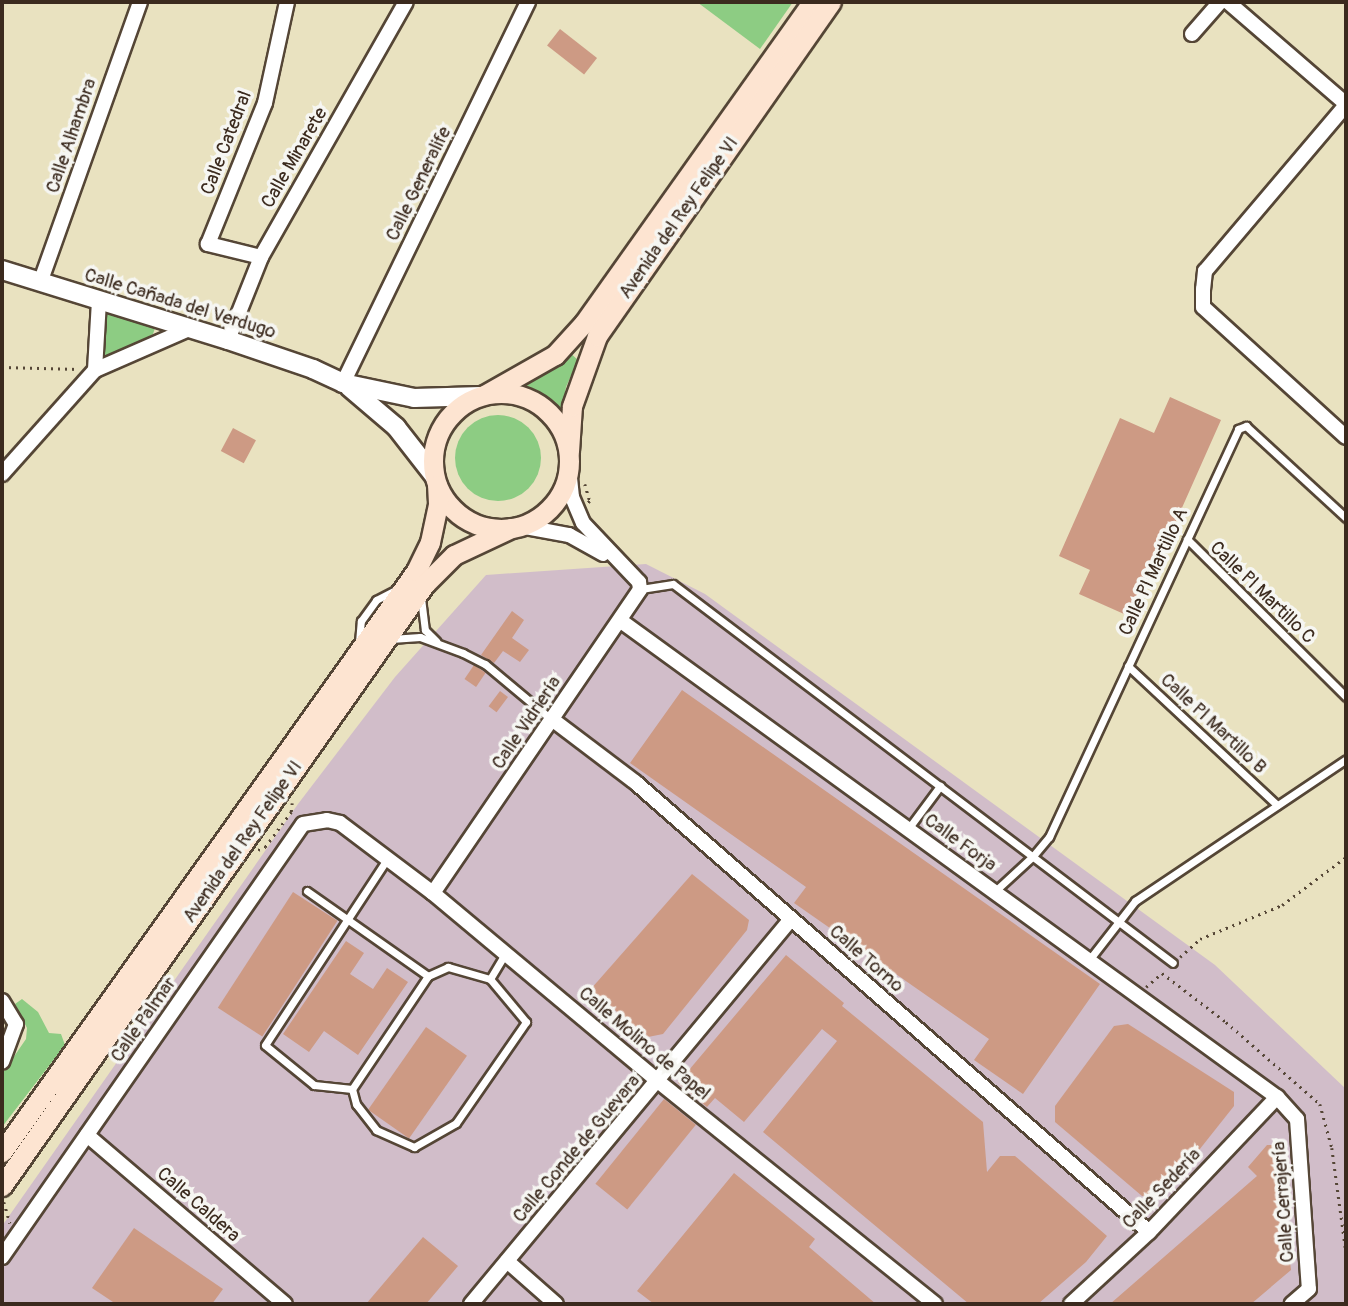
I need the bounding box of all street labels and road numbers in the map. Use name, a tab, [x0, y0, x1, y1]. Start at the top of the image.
street label: Calle Alhambra	[42, 76, 102, 196]
street label: Calle Catedral	[197, 88, 257, 198]
street label: Calle Minarete	[257, 104, 333, 212]
street label: Calle Generalife	[382, 123, 456, 245]
street label: Avenida del Rey Felipe VI	[614, 133, 744, 303]
street label: Calle Cañada del Verdugo	[82, 264, 278, 344]
street label: Calle Pl Martillo A	[1114, 505, 1194, 639]
street label: Calle Pl Martillo C	[1205, 537, 1319, 649]
street label: Calle Pl Martillo B	[1155, 669, 1271, 779]
street label: Calle Vidriería	[487, 672, 567, 774]
street label: Avenida del Rey Felipe VI	[178, 757, 308, 927]
street label: Calle Forja	[919, 809, 1001, 877]
street label: Calle Torno	[824, 921, 908, 997]
street label: Calle Palmar	[106, 973, 182, 1067]
street label: Calle Molino de Papel	[574, 982, 714, 1106]
street label: Calle Conde de Guevara	[508, 1070, 646, 1228]
street label: Calle Cerrajería	[1268, 1141, 1300, 1263]
street label: Calle Sedería	[1118, 1144, 1206, 1234]
street label: Calle Caldera	[152, 1163, 244, 1247]

